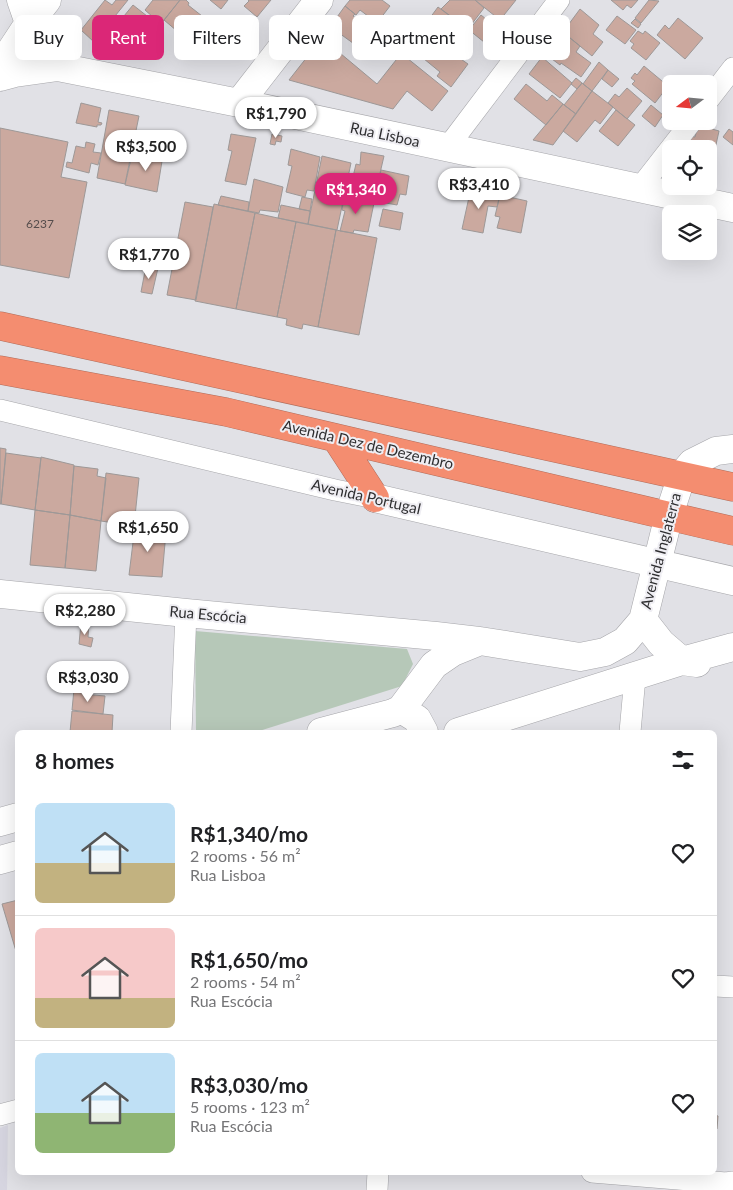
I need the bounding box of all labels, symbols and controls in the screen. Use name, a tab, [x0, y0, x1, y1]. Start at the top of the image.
chip: Buy	[15, 15, 82, 60]
chip: Rent	[92, 15, 164, 60]
chip: Filters	[174, 15, 259, 60]
chip: New	[269, 15, 342, 60]
chip: Apartment	[352, 15, 473, 60]
chip: House	[483, 15, 570, 60]
north arrow	[662, 75, 718, 130]
map controls	[662, 75, 717, 260]
pin: R$1,790	[230, 96, 322, 139]
text: R$1,790	[246, 103, 306, 122]
street label: Rua Lisboa	[349, 118, 422, 150]
pin: R$3,500	[100, 130, 192, 172]
text: R$3,500	[116, 136, 176, 155]
button: locate	[662, 140, 717, 195]
pin: R$3,410	[433, 168, 525, 210]
pin: R$1,340	[310, 172, 402, 215]
text: R$3,410	[449, 174, 509, 193]
text: R$1,340	[326, 179, 386, 198]
button: layers	[662, 205, 717, 260]
house number: 6237	[26, 216, 54, 231]
pin: R$1,770	[103, 238, 195, 280]
text: R$1,770	[119, 244, 179, 263]
street label: Avenida Dez de Dezembro	[281, 416, 455, 472]
street label: Avenida Portugal	[310, 475, 423, 517]
street label: Avenida Inglaterra	[636, 491, 684, 611]
pin: R$1,650	[102, 510, 194, 553]
text: R$1,650	[118, 517, 178, 536]
pin: R$2,280	[39, 594, 131, 636]
text: R$2,280	[55, 600, 115, 619]
street label: Rua Escócia	[169, 602, 247, 626]
pin: R$3,030	[42, 660, 134, 703]
text: R$3,030	[58, 667, 118, 686]
icon: filters	[669, 746, 697, 774]
text: 8 homes	[35, 748, 114, 773]
text: R$1,340/mo	[190, 821, 308, 846]
icon: home	[75, 823, 135, 883]
icon: heart	[669, 839, 697, 867]
text: 2 rooms · 56 m²	[190, 846, 301, 865]
text: Rua Lisboa	[190, 865, 266, 884]
text: R$1,650/mo	[190, 947, 308, 972]
icon: home	[75, 948, 135, 1008]
icon: heart	[669, 964, 697, 992]
text: 2 rooms · 54 m²	[190, 972, 301, 991]
text: Rua Escócia	[190, 991, 273, 1010]
text: R$3,030/mo	[190, 1072, 308, 1097]
icon: home	[75, 1073, 135, 1133]
icon: heart	[669, 1089, 697, 1117]
text: 5 rooms · 123 m²	[190, 1097, 310, 1116]
text: Rua Escócia	[190, 1116, 273, 1135]

